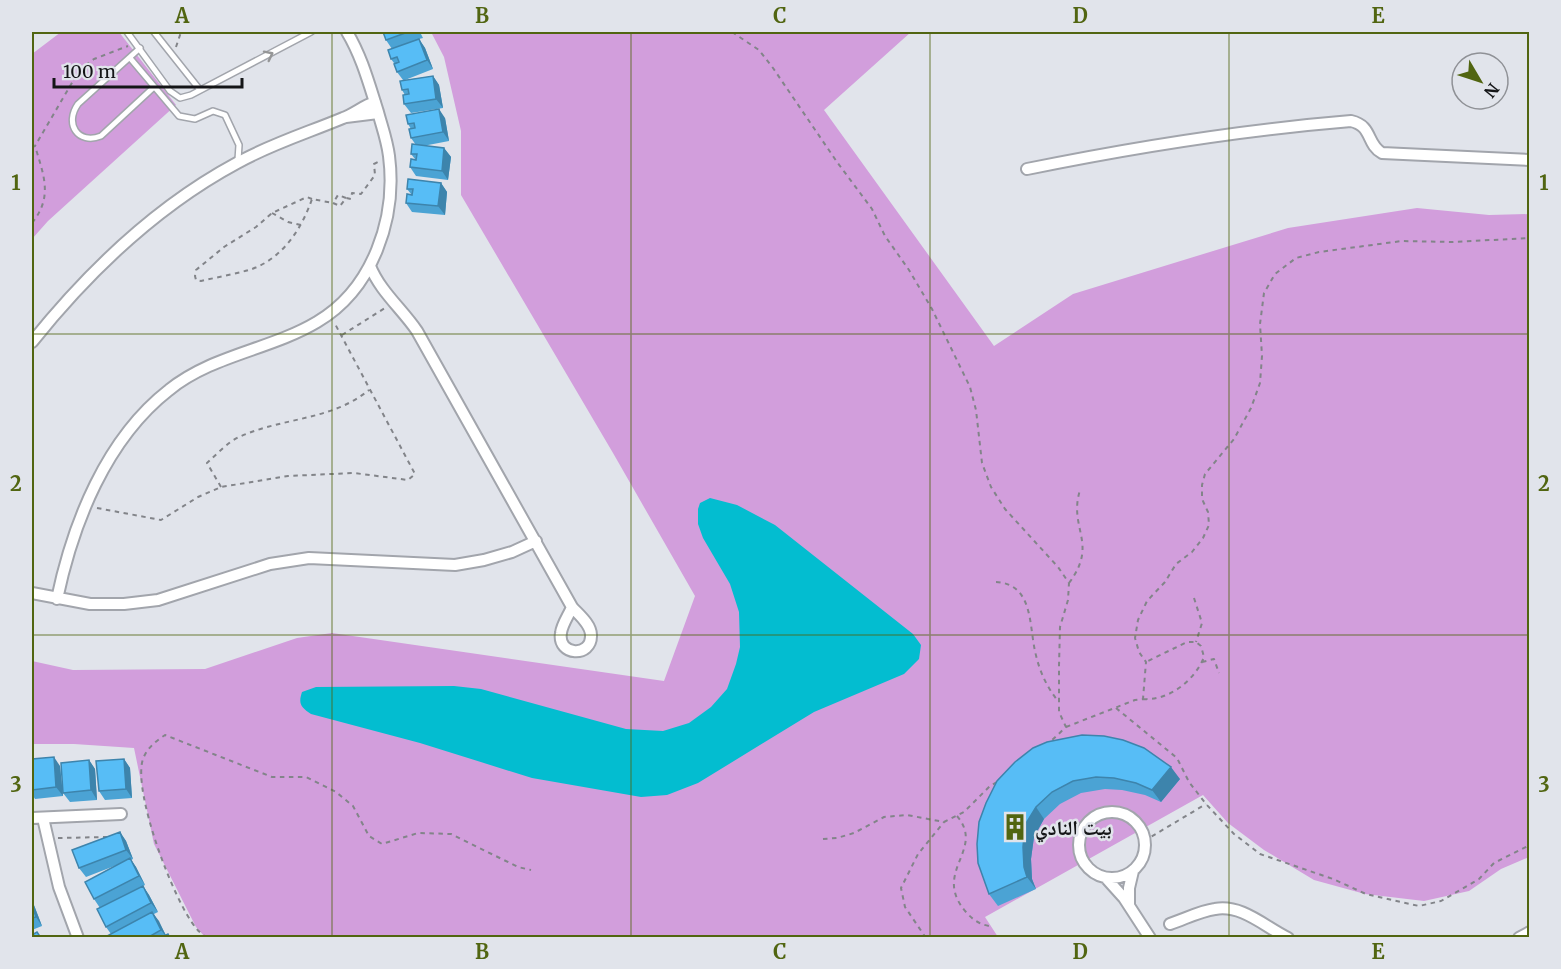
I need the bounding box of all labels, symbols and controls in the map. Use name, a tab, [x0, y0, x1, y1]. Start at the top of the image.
text: A	[174, 3, 190, 28]
text: B	[475, 3, 489, 28]
text: C	[773, 3, 787, 28]
text: D	[1072, 3, 1088, 28]
text: E	[1371, 3, 1385, 28]
scale bar	[54, 51, 242, 89]
one-way arrow	[263, 51, 273, 62]
north arrow	[1450, 51, 1510, 111]
text: 100 m	[63, 60, 116, 83]
text: N	[1480, 79, 1503, 102]
text: 1	[11, 170, 21, 195]
text: 1	[1539, 170, 1549, 195]
text: 2	[10, 471, 22, 496]
text: 2	[1538, 471, 1550, 496]
text: 3	[10, 772, 22, 797]
text: 3	[1538, 772, 1550, 797]
building icon: بيت النادي	[1000, 812, 1030, 842]
place label: بيت النادي	[1035, 815, 1112, 843]
text: A	[174, 939, 190, 964]
text: B	[475, 939, 489, 964]
text: C	[773, 939, 787, 964]
text: D	[1072, 939, 1088, 964]
text: E	[1371, 939, 1385, 964]

